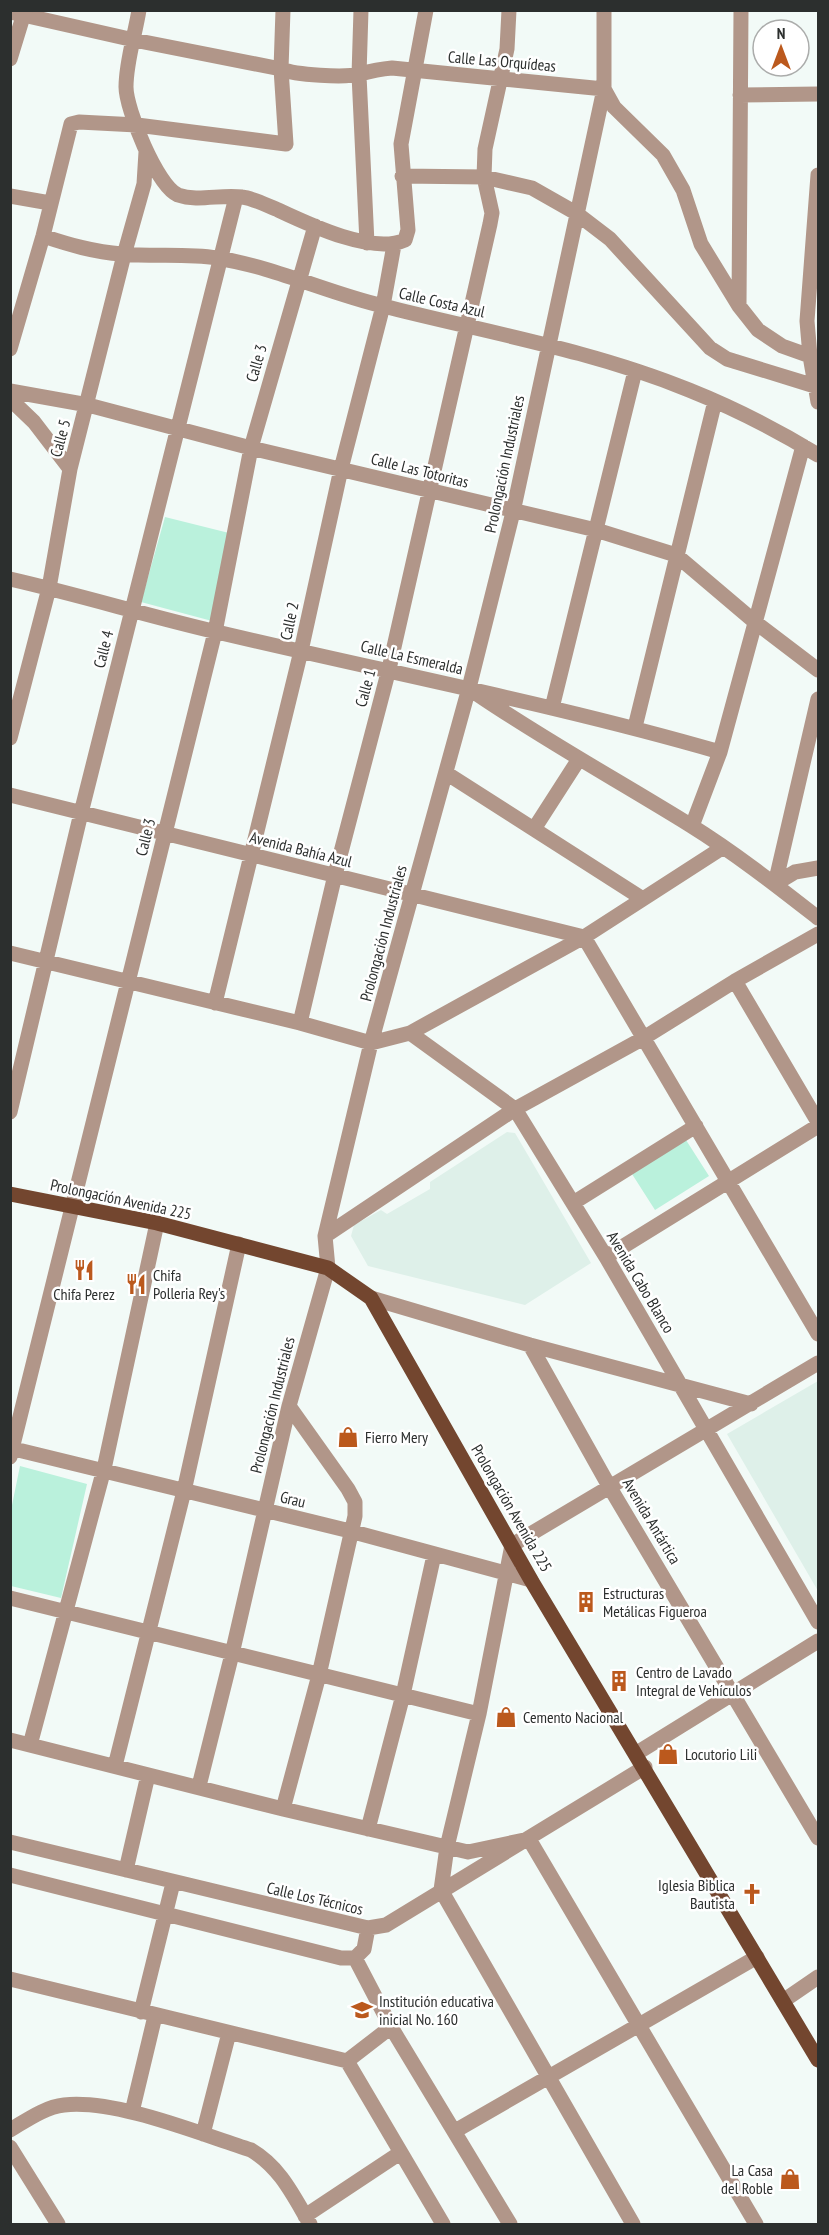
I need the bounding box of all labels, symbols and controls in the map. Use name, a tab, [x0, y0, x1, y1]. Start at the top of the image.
north arrow	[751, 18, 811, 78]
text: N	[777, 23, 785, 43]
street label: Calle Las Orquídeas	[447, 46, 557, 76]
street label: Calle Costa Azul	[397, 282, 487, 322]
street label: Calle 3	[241, 342, 271, 384]
street label: Prolongación Industriales	[480, 393, 528, 535]
street label: Calle 5	[45, 417, 75, 459]
street label: Calle Las Totoritas	[369, 448, 471, 492]
street label: Calle 2	[275, 600, 303, 642]
street label: Calle 4	[89, 628, 117, 670]
street label: Calle La Esmeralda	[359, 636, 465, 678]
street label: Calle 1	[350, 667, 380, 709]
street label: Calle 3	[131, 816, 159, 858]
street label: Avenida Bahía Azul	[248, 827, 354, 871]
street label: Prolongación Industriales	[355, 863, 411, 1003]
street label: Prolongación Avenida 225	[49, 1174, 193, 1224]
street label: Avenida Cabo Blanco	[603, 1228, 679, 1336]
restaurant icon: Chifa Perez	[72, 1258, 96, 1282]
place label: Chifa Polleria Rey's	[153, 1265, 225, 1303]
restaurant icon: Chifa Polleria Rey's	[124, 1272, 148, 1296]
place label: Chifa Perez	[53, 1284, 115, 1304]
street label: Prolongación Industriales	[245, 1335, 299, 1475]
shop icon: Fierro Mery	[336, 1425, 360, 1449]
place label: Fierro Mery	[365, 1427, 428, 1447]
street label: Prolongación Avenida 225	[467, 1441, 557, 1575]
street label: Avenida Antártica	[618, 1474, 686, 1568]
street label: Grau	[278, 1486, 308, 1512]
place label: Estructuras Metálicas Figueroa	[603, 1583, 707, 1621]
building icon: Estructuras Metálicas Figueroa	[574, 1590, 598, 1614]
place label: Centro de Lavado Integral de Vehículos	[636, 1662, 751, 1700]
building icon: Centro de Lavado Integral de Vehículos	[607, 1669, 631, 1693]
shop icon: Cemento Nacional	[494, 1705, 518, 1729]
place label: Cemento Nacional	[523, 1707, 624, 1727]
shop icon: Locutorio Lili	[656, 1742, 680, 1766]
place label: Locutorio Lili	[685, 1744, 757, 1764]
place label: Iglesia Biblica Bautista	[658, 1875, 735, 1913]
street label: Calle Los Técnicos	[265, 1877, 365, 1919]
church icon: Iglesia Biblica Bautista	[740, 1882, 764, 1906]
place label: Institución educativa inicial No. 160	[379, 1991, 494, 2029]
school or university icon: Institución educativa inicial No. 160	[350, 1998, 374, 2022]
place label: La Casa del Roble	[721, 2160, 773, 2198]
shop icon: La Casa del Roble	[778, 2167, 802, 2191]

